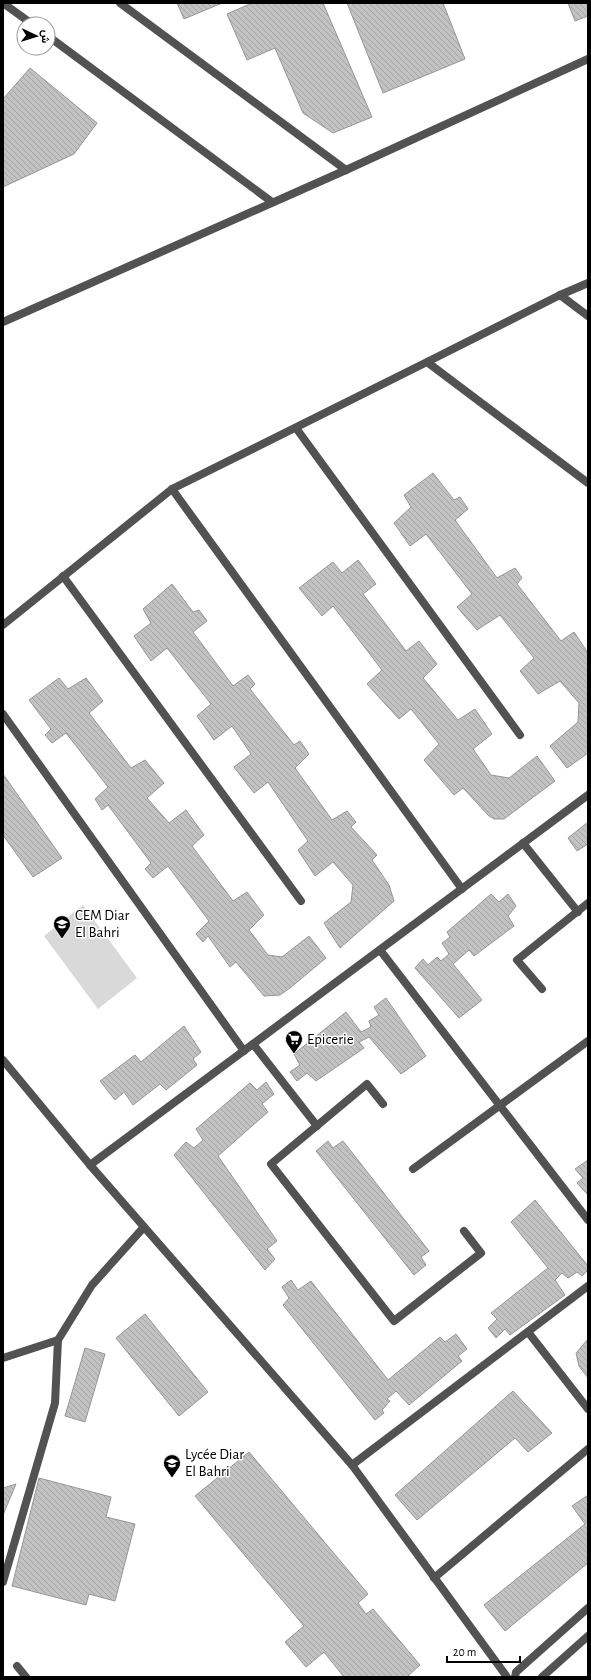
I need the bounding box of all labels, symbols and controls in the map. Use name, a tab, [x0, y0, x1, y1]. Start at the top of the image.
north arrow	[16, 16, 56, 56]
text: ش	[39, 30, 51, 44]
place label: CEM Diar El Bahri	[75, 908, 129, 940]
school or university icon: CEM Diar El Bahri	[52, 914, 72, 939]
supermarket icon: Epicerie	[284, 1029, 304, 1054]
place label: Epicerie	[307, 1032, 354, 1047]
place label: Lycée Diar El Bahri	[185, 1447, 244, 1479]
school or university icon: Lycée Diar El Bahri	[162, 1453, 182, 1478]
scale bar	[447, 1638, 520, 1664]
text: 20 m	[453, 1646, 476, 1658]

